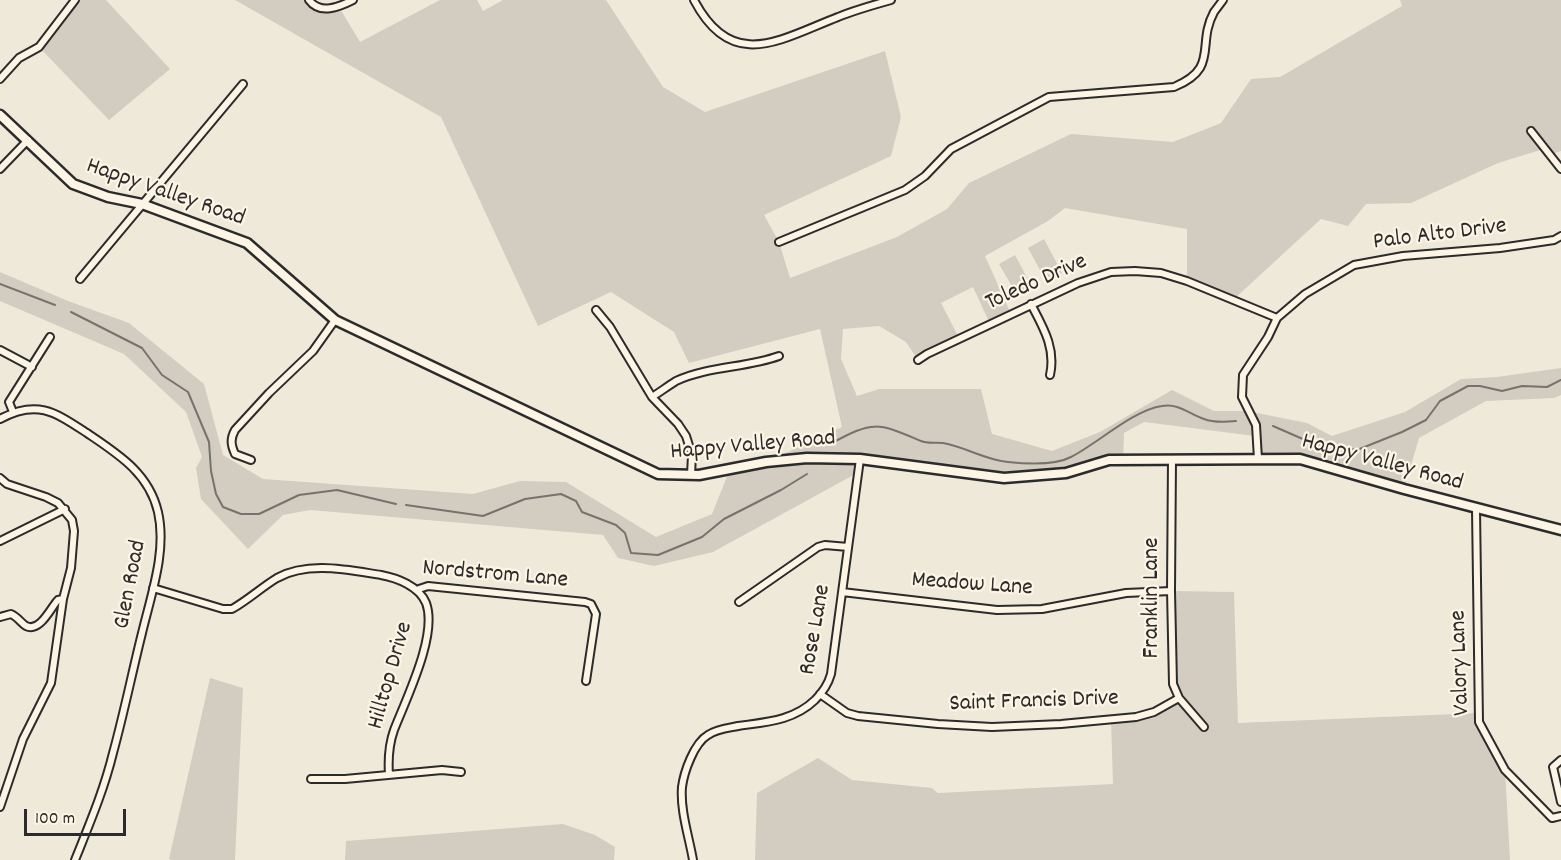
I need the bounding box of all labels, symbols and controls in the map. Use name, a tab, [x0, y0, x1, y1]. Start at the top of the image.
street label: Happy Valley Road	[82, 153, 248, 235]
street label: Palo Alto Drive	[1372, 214, 1508, 258]
street label: Toledo Drive	[982, 249, 1092, 319]
street label: Happy Valley Road	[669, 425, 837, 469]
street label: Happy Valley Road	[1298, 429, 1466, 499]
street label: Franklin Lane	[1140, 537, 1168, 659]
street label: Glen Road	[109, 538, 155, 632]
street label: Nordstrom Lane	[421, 555, 569, 597]
street label: Meadow Lane	[910, 567, 1034, 605]
street label: Rose Lane	[795, 583, 839, 677]
street label: Valory Lane	[1446, 610, 1478, 716]
street label: Hilltop Drive	[363, 619, 421, 733]
street label: Saint Francis Drive	[949, 686, 1119, 720]
scale bar	[27, 797, 129, 835]
text: 100 m	[35, 807, 75, 832]

